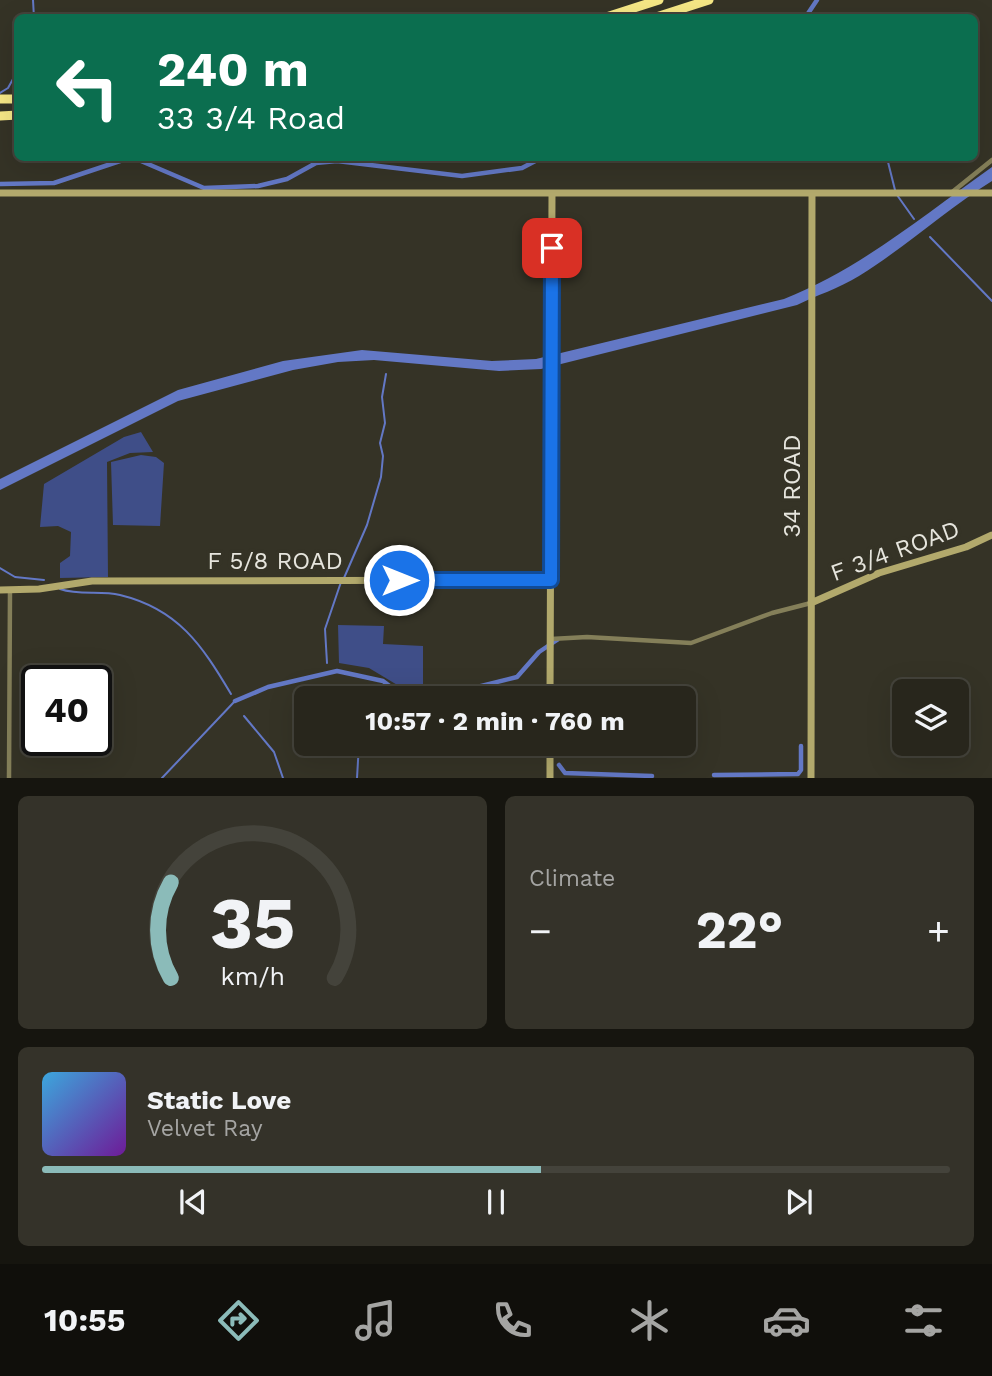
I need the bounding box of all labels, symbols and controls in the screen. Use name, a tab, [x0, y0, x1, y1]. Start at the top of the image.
text: 240 m	[157, 40, 309, 98]
icon: left	[42, 42, 133, 133]
text: 33 3/4 Road	[157, 99, 345, 137]
pin	[522, 218, 582, 278]
icon: arrive	[533, 229, 571, 267]
street label: 34 ROAD	[778, 434, 806, 538]
street label: F 3/4 ROAD	[827, 515, 963, 587]
position arrow	[362, 543, 436, 617]
street label: F 5/8 ROAD	[207, 547, 343, 575]
speed limit sign: 40	[21, 665, 112, 756]
map controls	[892, 679, 969, 756]
button: layers	[892, 679, 969, 756]
text: 10:57 · 2 min · 760 m	[365, 706, 625, 736]
text: Climate	[529, 865, 615, 892]
text: 35	[210, 881, 295, 967]
text: 22°	[696, 900, 783, 961]
text: −	[529, 909, 552, 953]
text: +	[927, 909, 950, 953]
text: km/h	[220, 962, 285, 991]
text: Static Love	[147, 1085, 291, 1115]
text: Velvet Ray	[147, 1115, 263, 1142]
icon: previous	[174, 1183, 212, 1221]
icon: pause	[477, 1183, 515, 1221]
icon: next	[780, 1183, 818, 1221]
icon: directions	[214, 1296, 263, 1345]
icon: music	[351, 1296, 400, 1345]
icon: phone	[488, 1296, 537, 1345]
icon: climate	[625, 1296, 674, 1345]
icon: car	[762, 1296, 811, 1345]
icon: filters	[899, 1296, 948, 1345]
text: 10:55	[44, 1301, 125, 1339]

